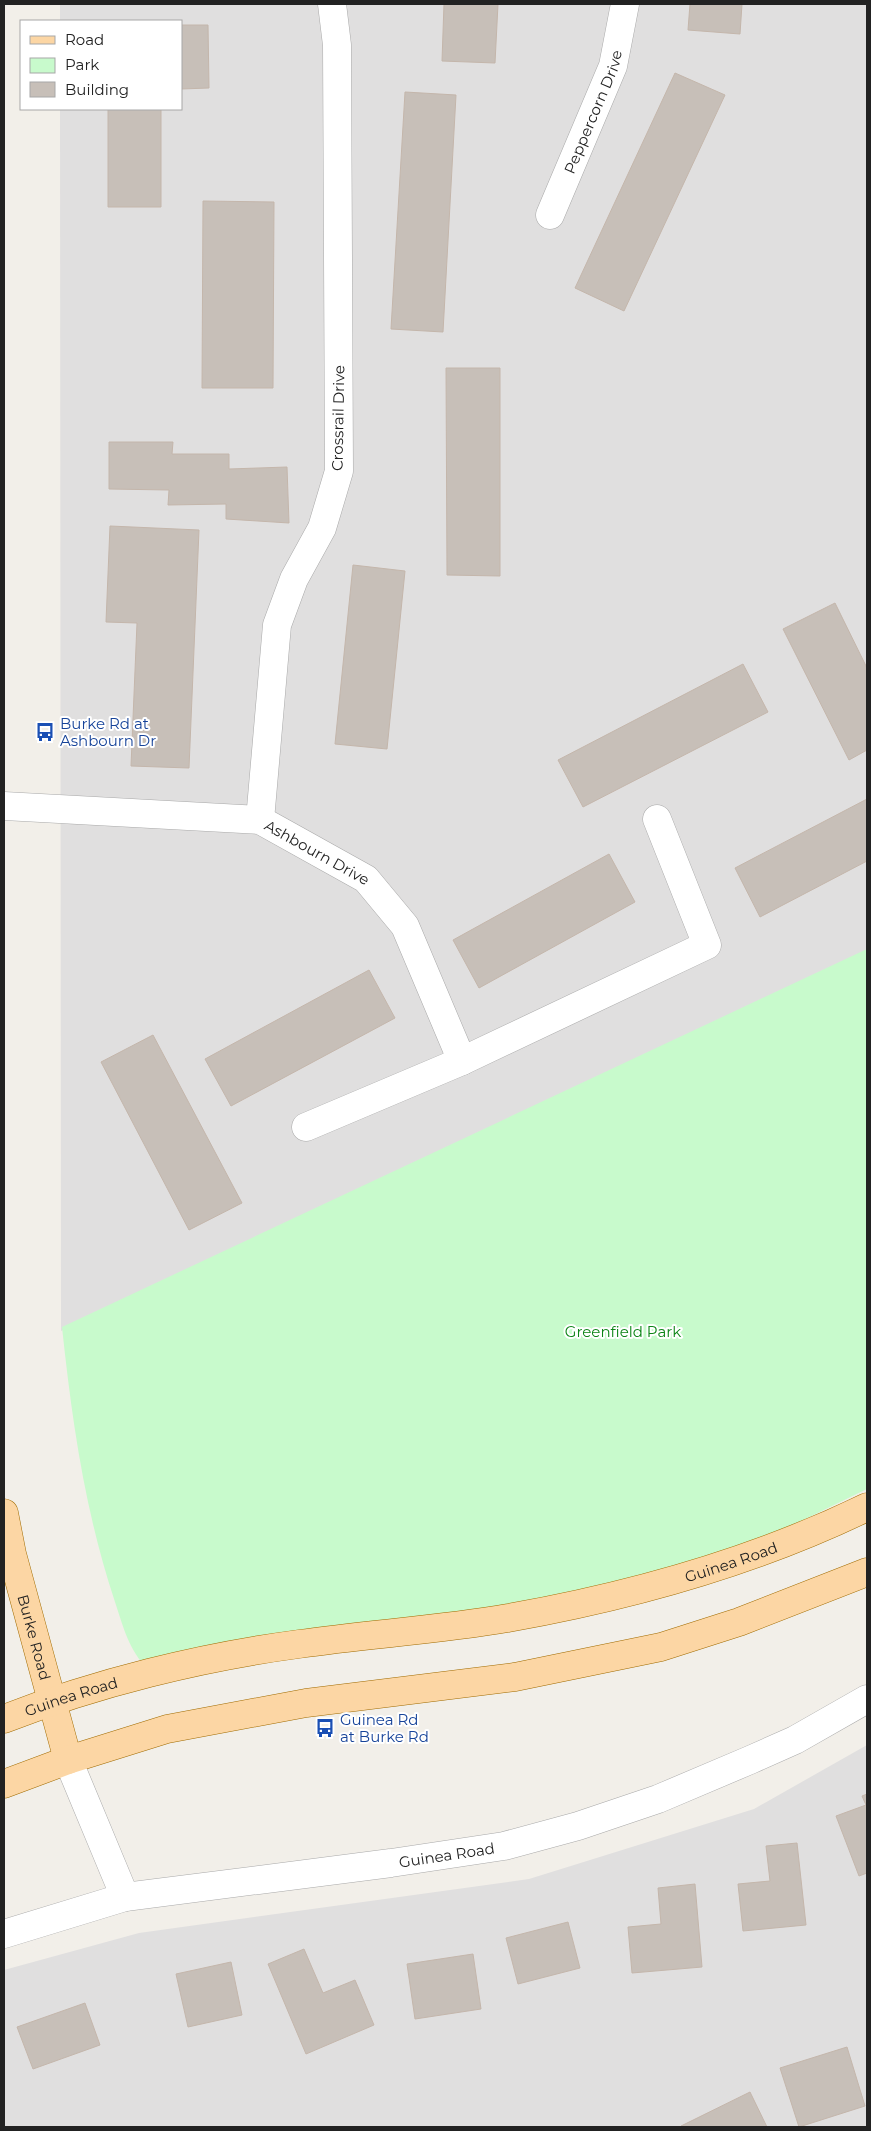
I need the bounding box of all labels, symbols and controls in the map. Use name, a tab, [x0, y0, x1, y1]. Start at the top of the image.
legend	[20, 20, 182, 110]
text: Road	[65, 30, 104, 49]
street label: Peppercorn Drive	[559, 48, 625, 176]
text: Park	[65, 55, 99, 74]
text: Building	[65, 80, 129, 99]
street label: Crossrail Drive	[328, 365, 348, 471]
place label: Burke Rd at Ashbourn Dr	[60, 714, 156, 750]
bus stop icon: Burke Rd at Ashbourn Dr	[34, 721, 56, 743]
street label: Ashbourn Drive	[262, 815, 373, 889]
park label: Greenfield Park	[565, 1322, 681, 1341]
street label: Guinea Road	[682, 1537, 780, 1586]
street label: Burke Road	[14, 1592, 55, 1682]
street label: Guinea Road	[22, 1672, 120, 1720]
place label: Guinea Rd at Burke Rd	[340, 1710, 429, 1746]
bus stop icon: Guinea Rd at Burke Rd	[314, 1717, 336, 1739]
street label: Guinea Road	[397, 1838, 496, 1871]

